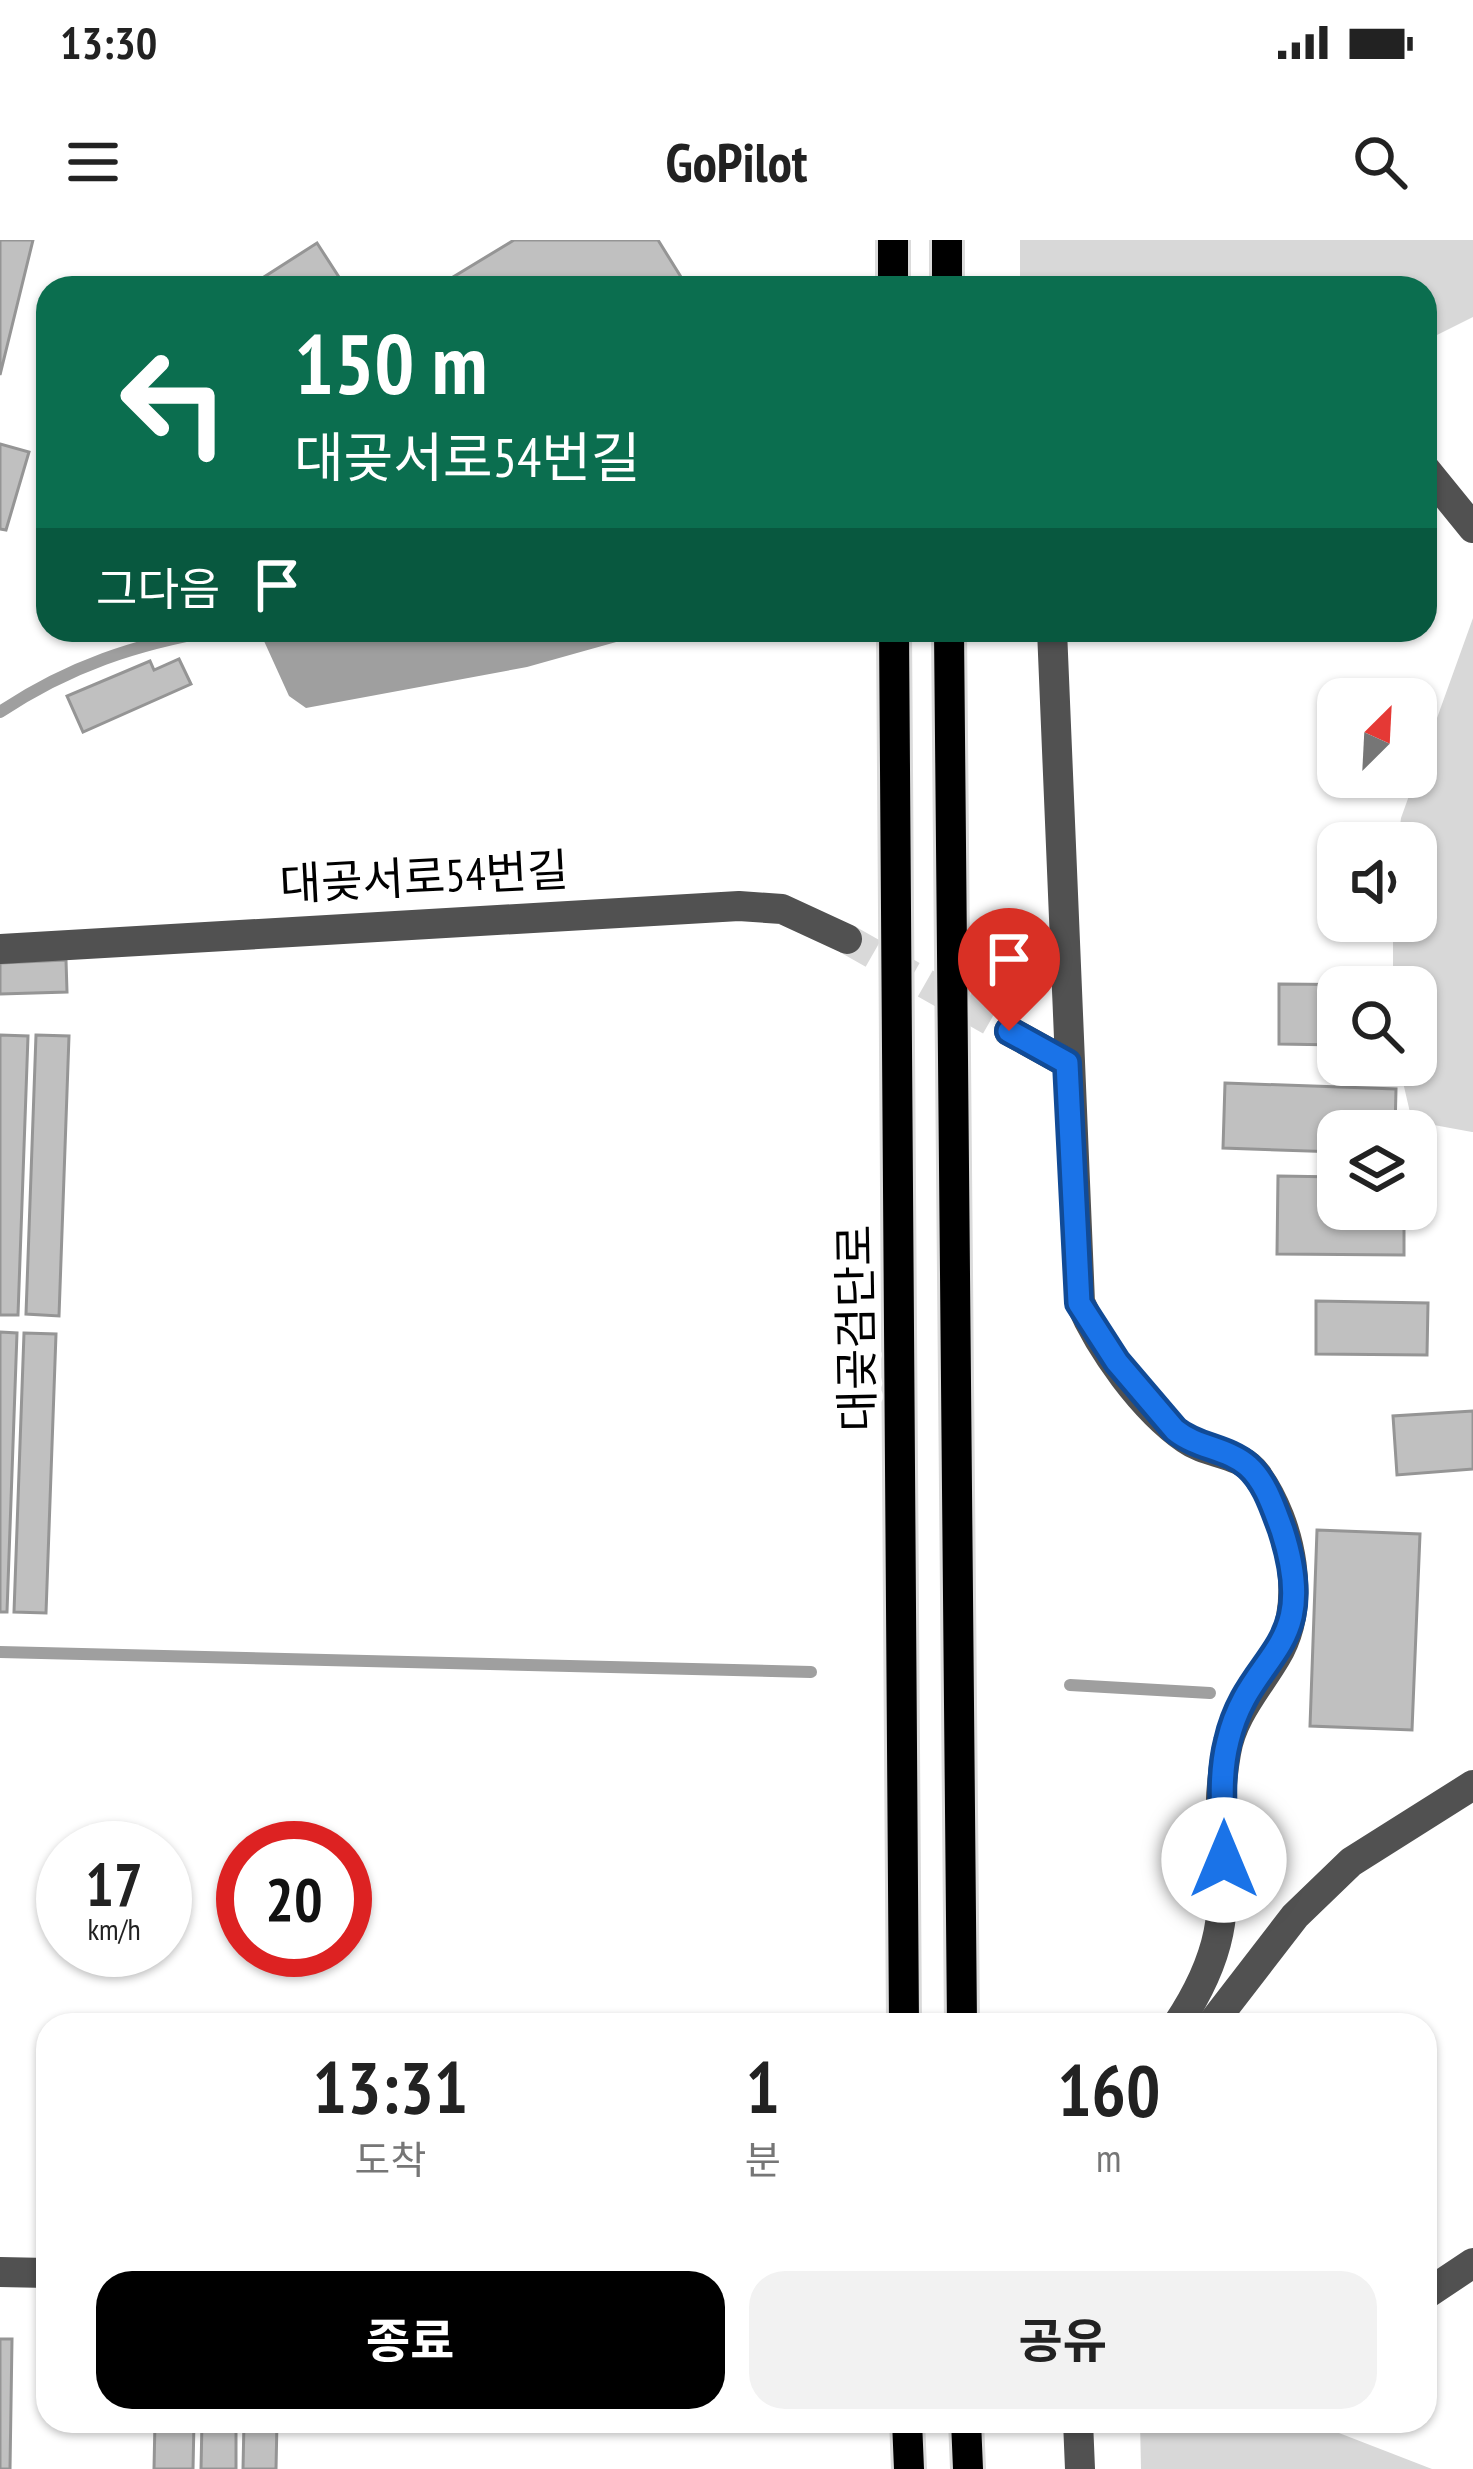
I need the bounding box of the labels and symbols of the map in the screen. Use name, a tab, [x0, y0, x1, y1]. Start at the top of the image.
north arrow	[1317, 678, 1437, 798]
street label: 대곶서로54번길	[278, 839, 570, 913]
pin	[958, 908, 1060, 1031]
street label: 대곶검단로	[824, 1224, 886, 1432]
position arrow	[1161, 1797, 1287, 1923]
speed limit sign: 20	[216, 1821, 372, 1977]

